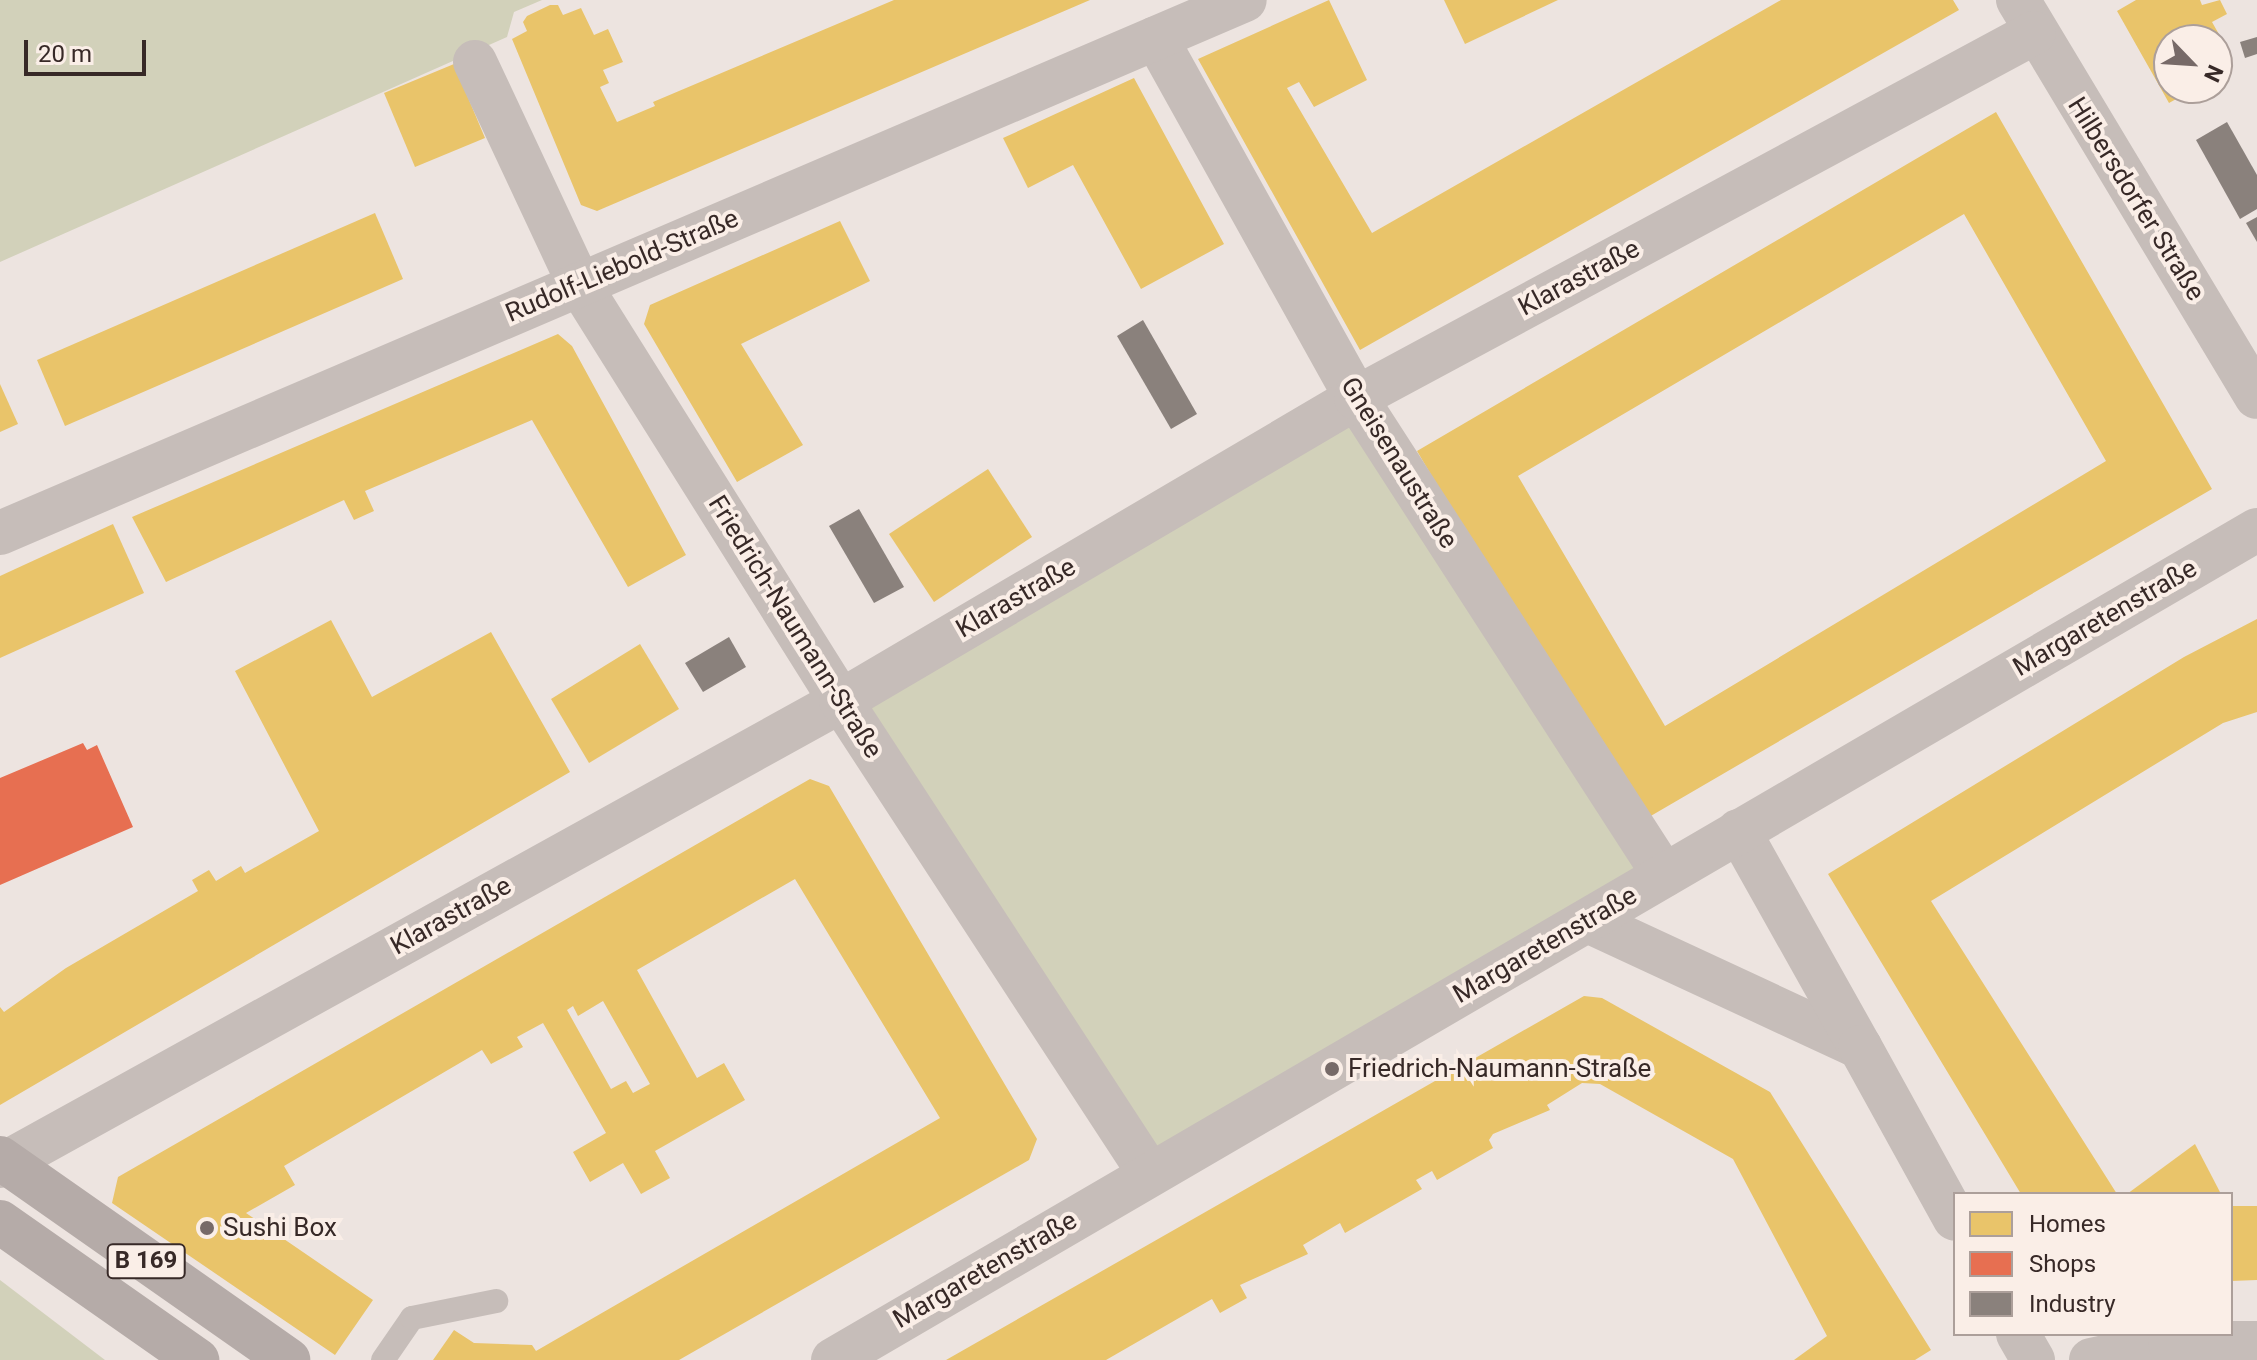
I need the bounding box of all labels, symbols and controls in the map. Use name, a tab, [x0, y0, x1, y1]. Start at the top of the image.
scale bar	[28, 24, 150, 74]
north arrow	[2153, 24, 2233, 104]
text: 20 m	[38, 40, 92, 68]
text: N	[2199, 61, 2228, 86]
street label: Hilbersdorfer Straße	[2061, 92, 2211, 306]
street label: Rudolf-Liebold-Straße	[501, 203, 743, 329]
street label: Klarastraße	[1513, 233, 1645, 323]
street label: Gneisenaustraße	[1334, 372, 1464, 554]
street label: Friedrich-Naumann-Straße	[701, 490, 889, 764]
street label: Klarastraße	[951, 551, 1081, 645]
street label: Margaretenstraße	[2008, 553, 2202, 683]
street label: Klarastraße	[385, 870, 517, 962]
street label: Margaretenstraße	[1448, 880, 1642, 1010]
place label: Friedrich-Naumann-Straße	[1348, 1053, 1651, 1085]
marker: Friedrich-Naumann-Straße	[1323, 1060, 1341, 1078]
legend	[1953, 1192, 2233, 1336]
street label: Margaretenstraße	[888, 1205, 1082, 1335]
text: Homes	[2029, 1210, 2106, 1238]
place label: Sushi Box	[223, 1212, 337, 1244]
marker: Sushi Box	[198, 1219, 216, 1237]
road number: B 169	[106, 1241, 186, 1281]
text: Shops	[2029, 1250, 2096, 1278]
text: Industry	[2029, 1290, 2115, 1318]

